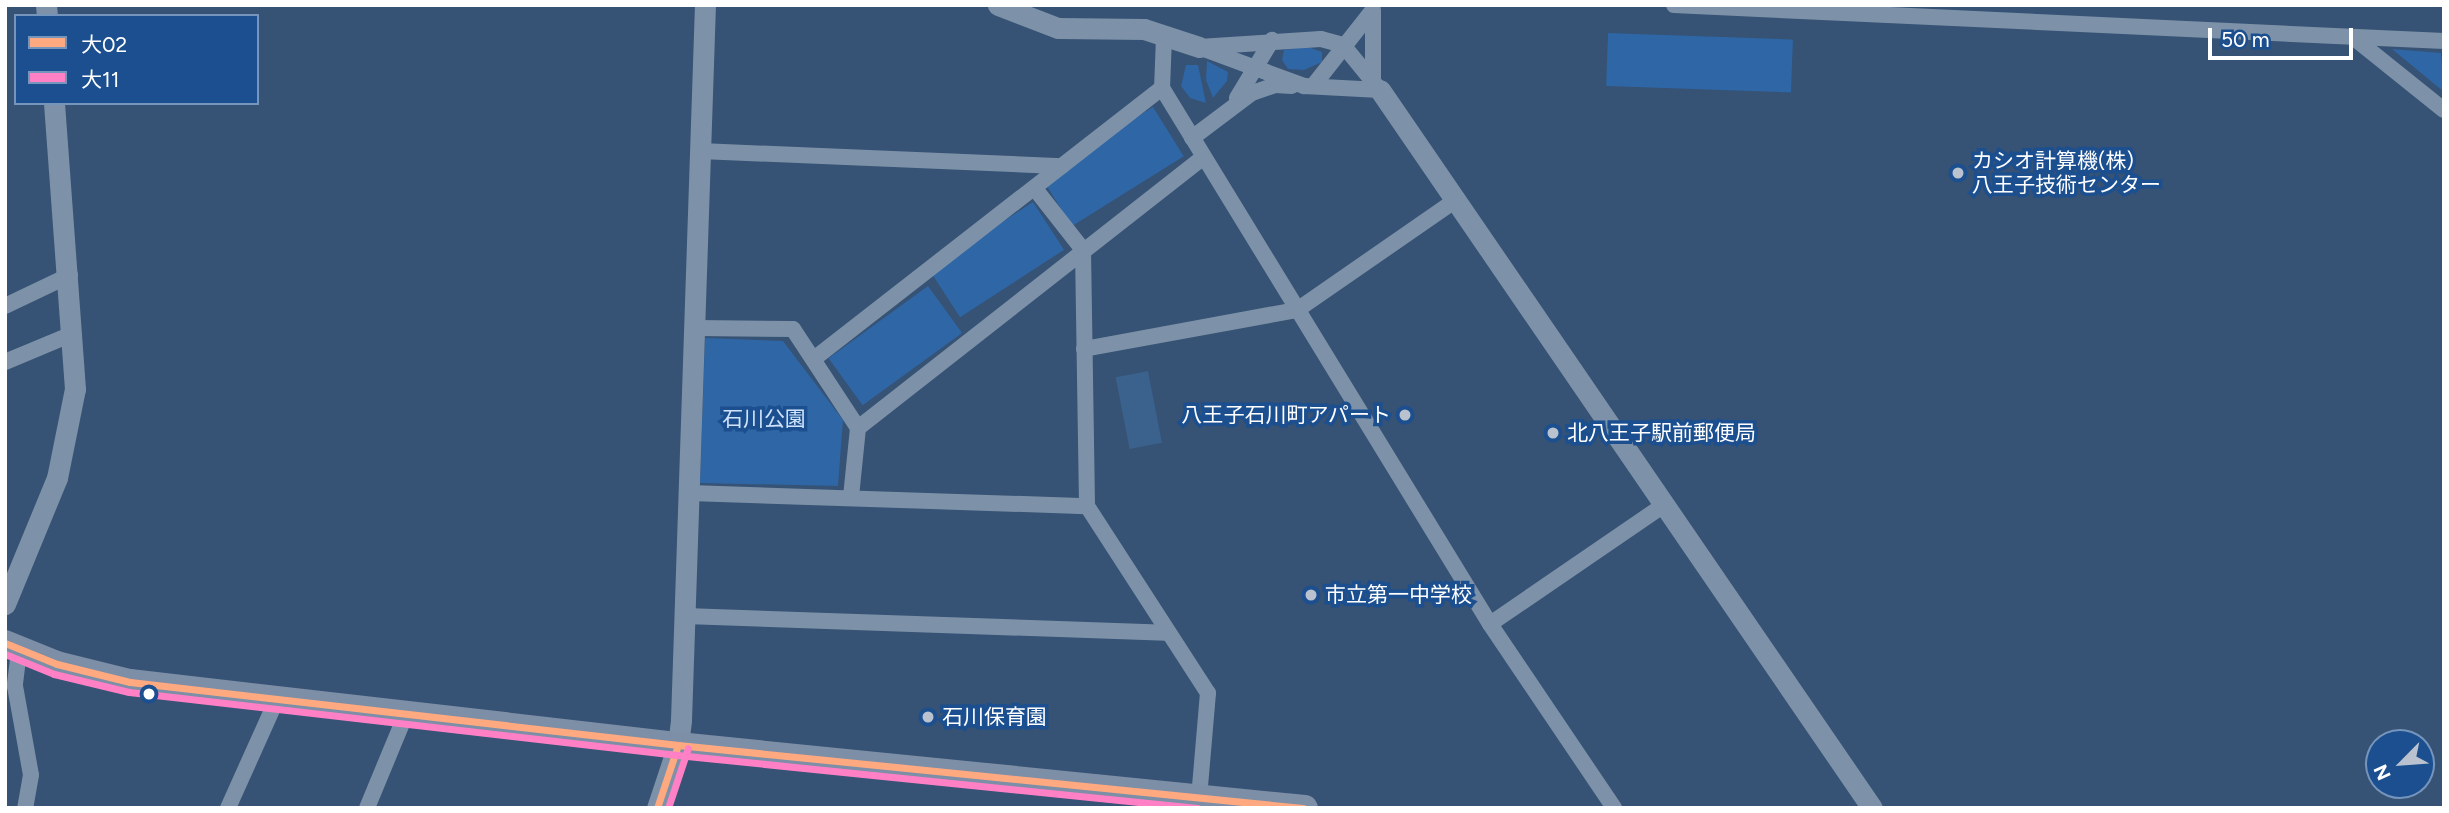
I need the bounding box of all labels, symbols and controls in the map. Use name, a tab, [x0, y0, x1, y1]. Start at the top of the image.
legend	[14, 14, 259, 105]
scale bar	[2211, 14, 2356, 58]
text: 50 m	[2221, 27, 2270, 52]
text: 大02	[81, 32, 127, 57]
text: 大11	[81, 67, 119, 92]
place label: カシオ計算機(株) 八王子技術センター	[1972, 148, 2161, 198]
marker: カシオ計算機(株) 八王子技術センター	[1950, 165, 1966, 181]
place label: 八王子石川町アパート	[1181, 402, 1391, 428]
park label: 石川公園	[722, 406, 806, 432]
marker: 八王子石川町アパート	[1397, 407, 1413, 423]
place label: 北八王子駅前郵便局	[1567, 420, 1756, 446]
marker: 北八王子駅前郵便局	[1545, 425, 1561, 441]
place label: 市立第一中学校	[1325, 582, 1472, 608]
marker: 市立第一中学校	[1303, 587, 1319, 603]
unlabelled marker	[142, 687, 156, 701]
place label: 石川保育園	[942, 704, 1047, 730]
marker: 石川保育園	[920, 709, 936, 725]
north arrow	[2365, 729, 2435, 799]
text: N	[2369, 761, 2396, 784]

